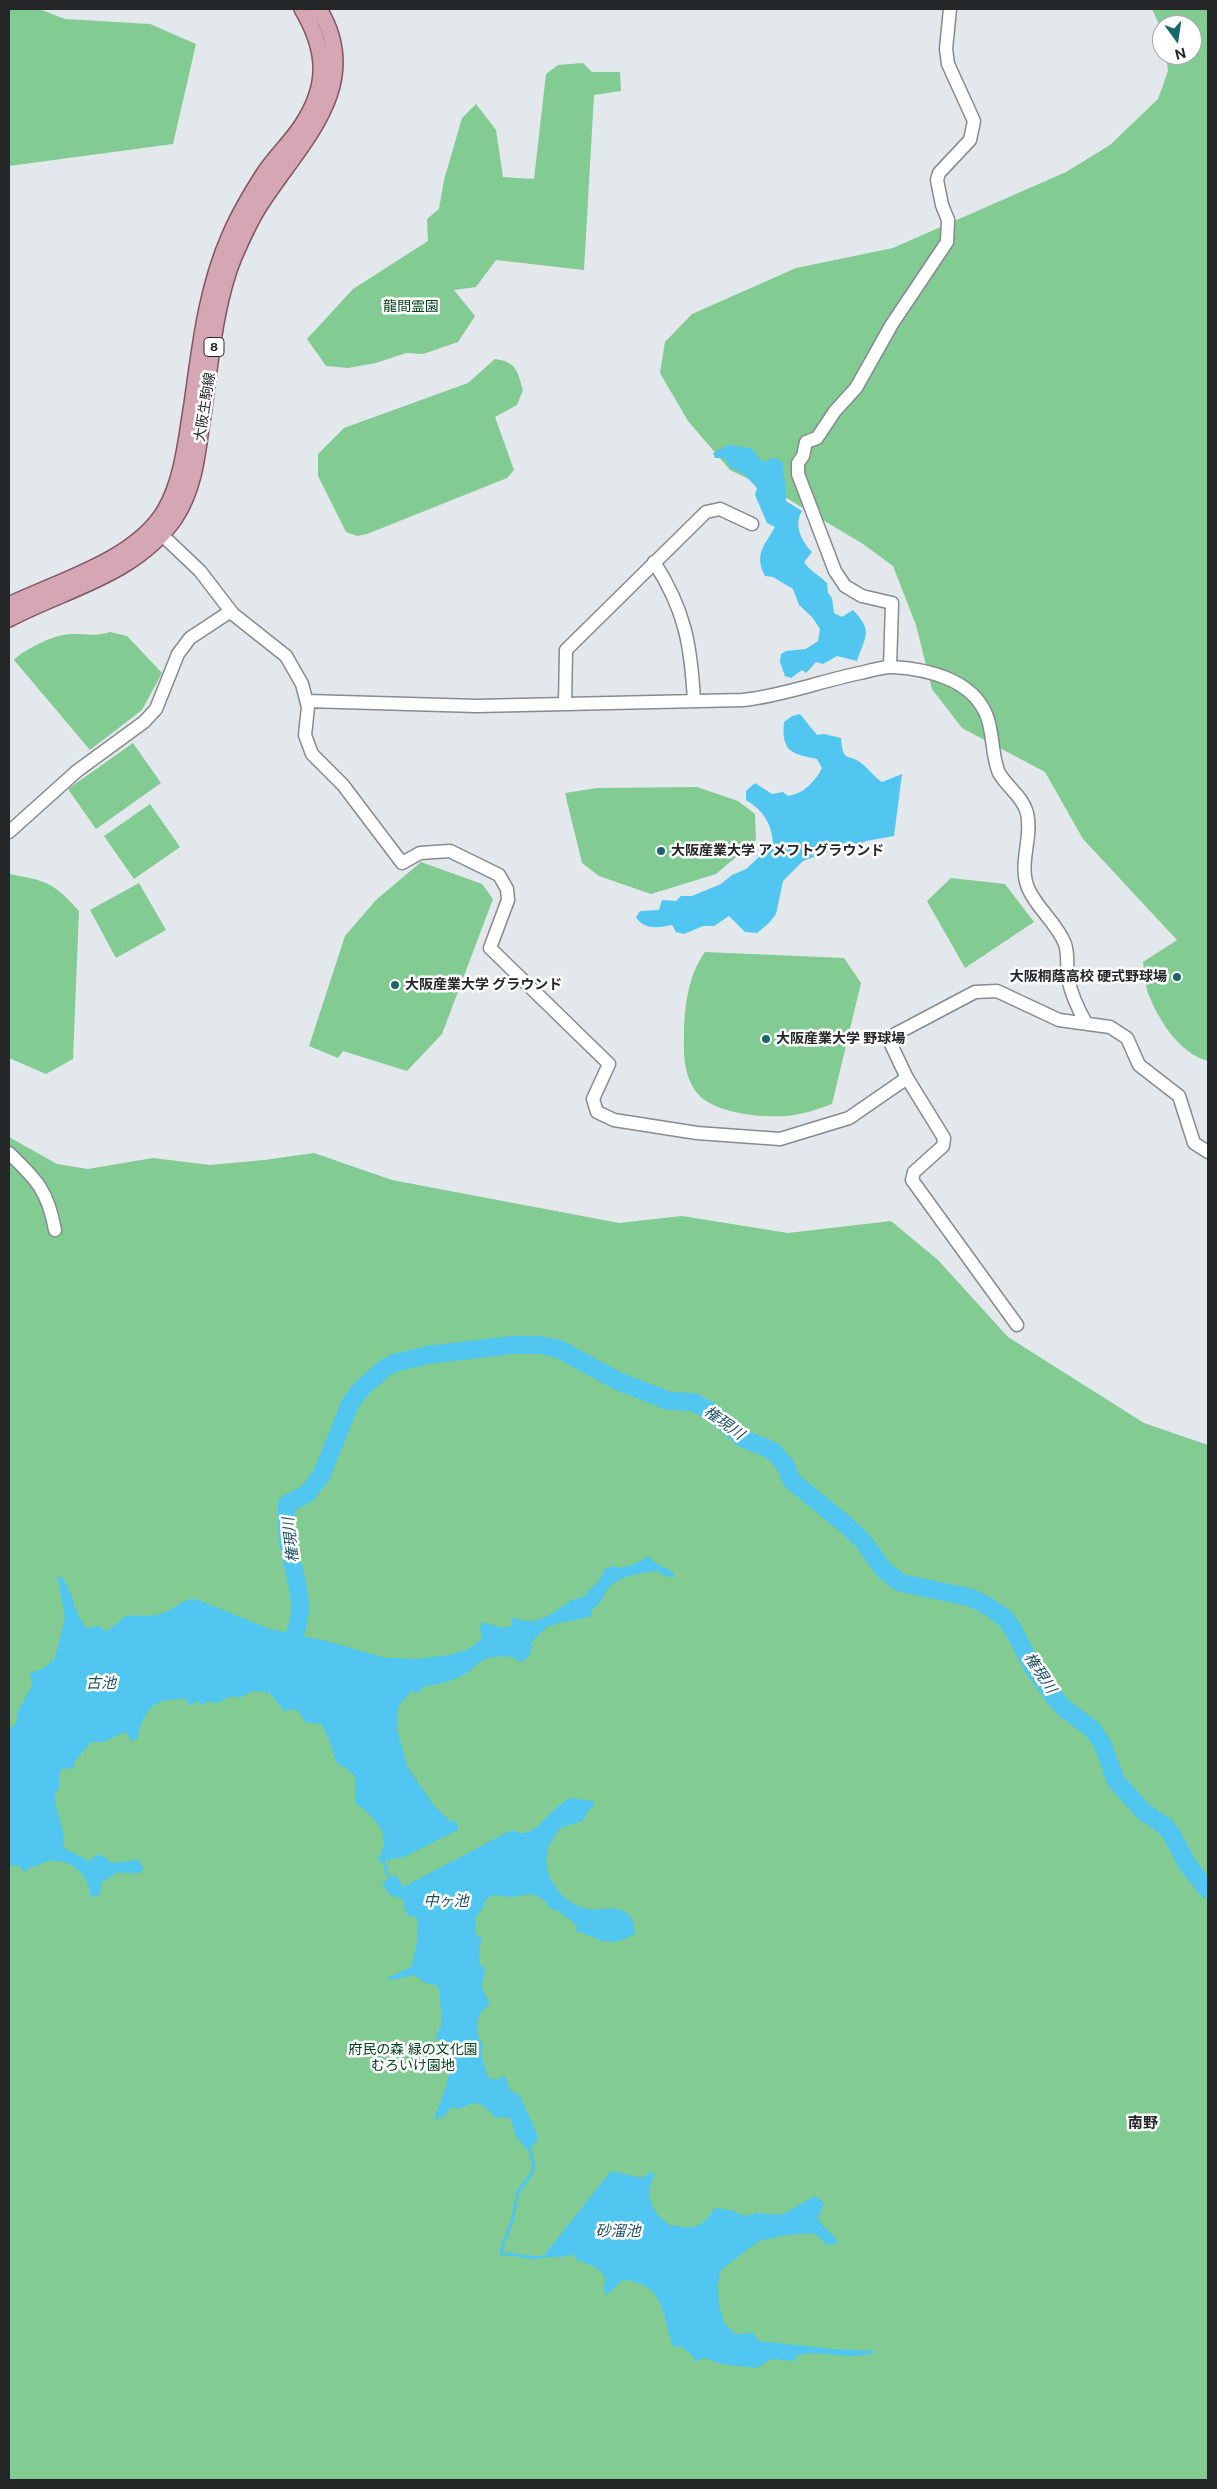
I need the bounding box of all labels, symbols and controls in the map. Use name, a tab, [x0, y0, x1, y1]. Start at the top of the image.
north arrow	[1152, 15, 1202, 65]
text: N	[1173, 44, 1188, 63]
park label: 龍間霊園	[383, 299, 439, 315]
road number: 8	[204, 338, 224, 357]
street label: 大阪生駒線	[191, 371, 219, 443]
place label: 大阪産業大学 アメフトグラウンド	[671, 843, 884, 859]
marker: 大阪産業大学 アメフトグラウンド	[655, 845, 667, 857]
place label: 大阪桐蔭高校 硬式野球場	[1010, 969, 1167, 985]
marker: 大阪桐蔭高校 硬式野球場	[1171, 971, 1183, 983]
place label: 大阪産業大学 グラウンド	[405, 977, 562, 993]
marker: 大阪産業大学 グラウンド	[389, 979, 401, 991]
place label: 大阪産業大学 野球場	[776, 1031, 905, 1047]
marker: 大阪産業大学 野球場	[760, 1033, 772, 1045]
water label: 権現川	[701, 1402, 747, 1444]
water label: 権現川	[280, 1517, 302, 1563]
water label: 権現川	[1020, 1649, 1060, 1697]
water label: 古池	[86, 1674, 116, 1692]
water label: 中ヶ池	[424, 1892, 468, 1910]
park label: 府民の森 緑の文化園 むろいけ園地	[348, 2042, 478, 2074]
district label: 南野	[1128, 2114, 1158, 2132]
water label: 砂溜池	[596, 2222, 640, 2240]

